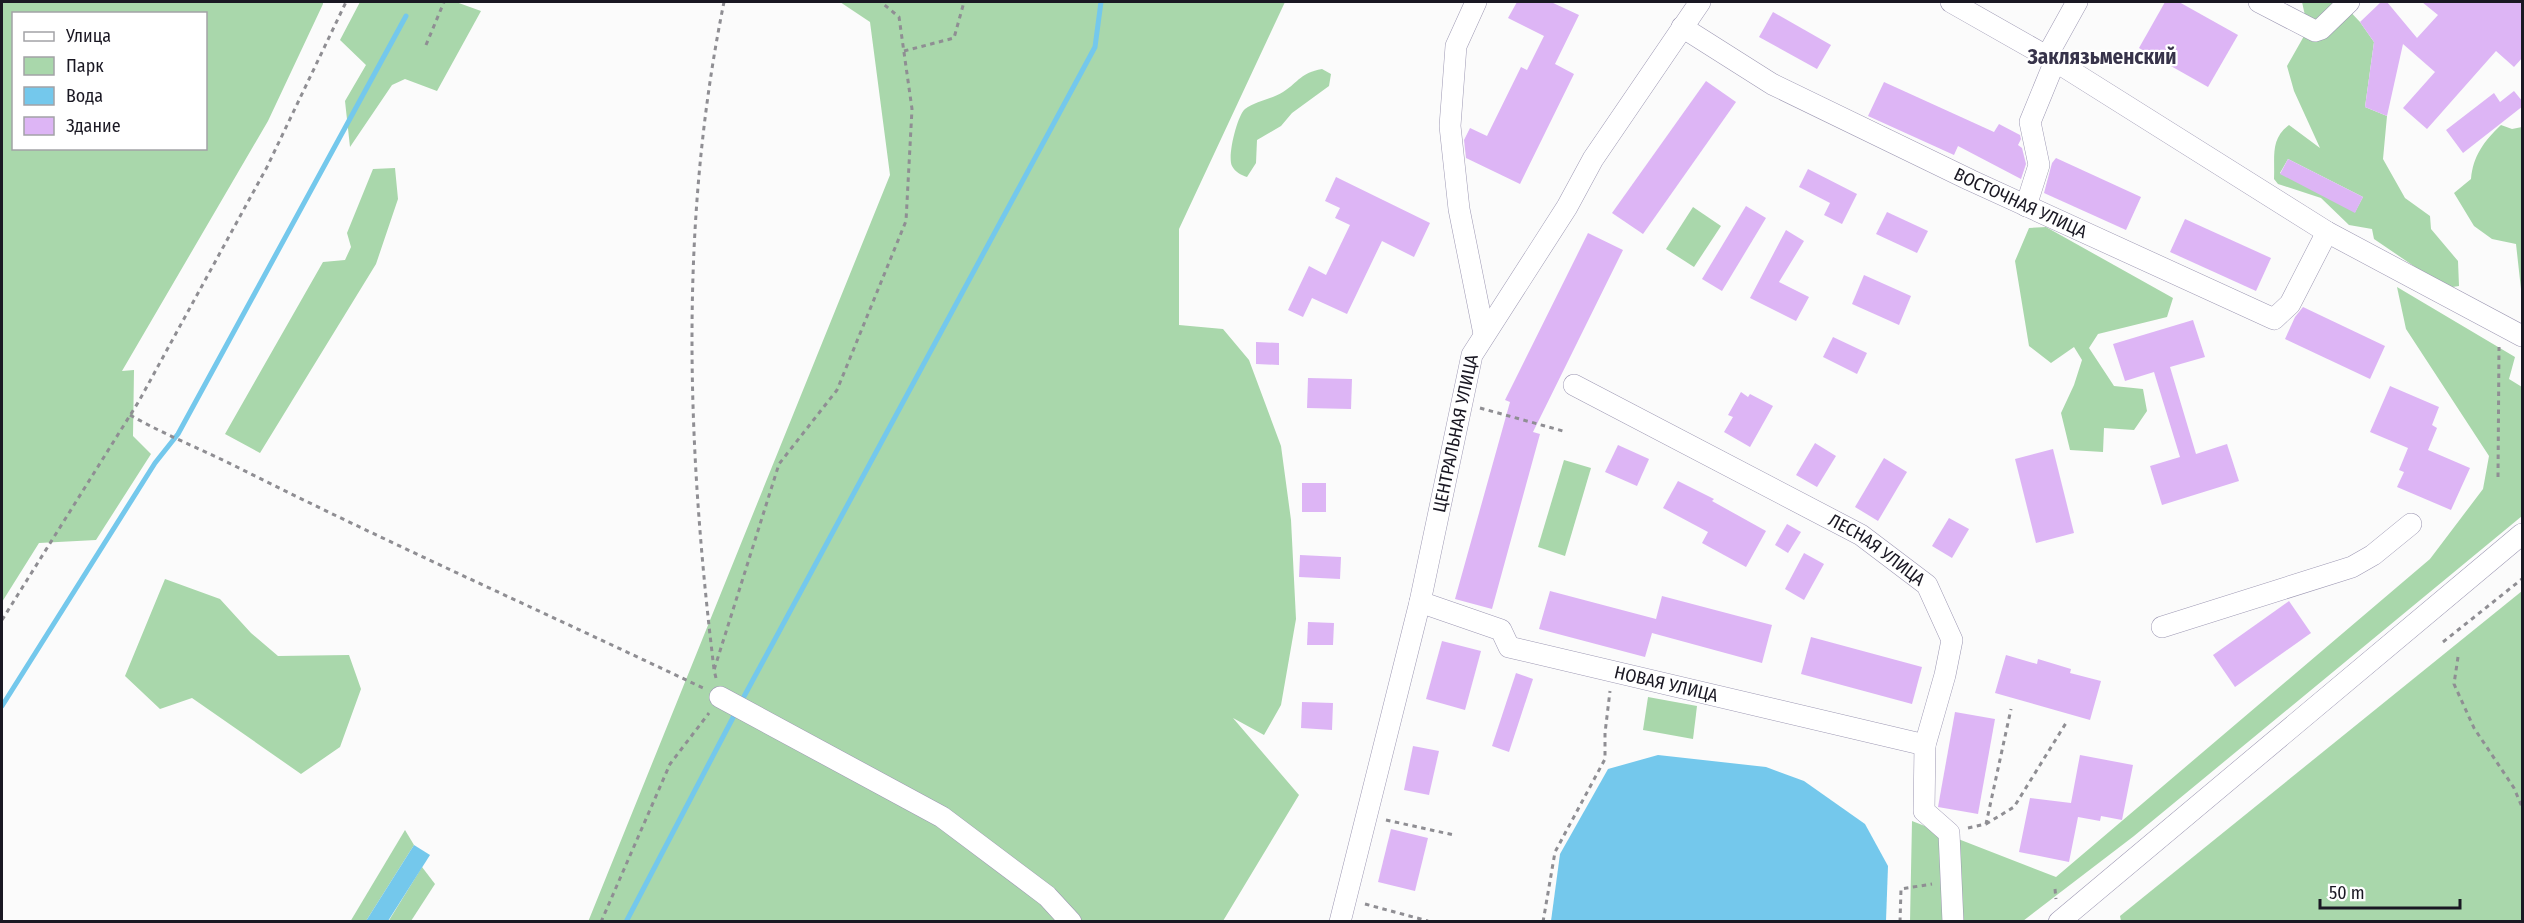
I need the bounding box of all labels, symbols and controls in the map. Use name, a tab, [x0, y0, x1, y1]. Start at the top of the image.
legend	[12, 12, 207, 150]
text: Улица	[65, 25, 111, 47]
district label: Заклязьменский	[2027, 44, 2176, 70]
text: Парк	[66, 55, 104, 77]
text: Вода	[66, 85, 103, 107]
text: Здание	[66, 115, 121, 137]
street label: ВОСТОЧНАЯ УЛИЦА	[1950, 163, 2091, 243]
street label: ЦЕНТРАЛЬНАЯ УЛИЦА	[1428, 352, 1483, 515]
street label: ЛЕСНАЯ УЛИЦА	[1825, 509, 1930, 591]
street label: НОВАЯ УЛИЦА	[1612, 661, 1721, 707]
scale bar	[2320, 872, 2460, 910]
text: 50 m	[2329, 882, 2365, 904]

